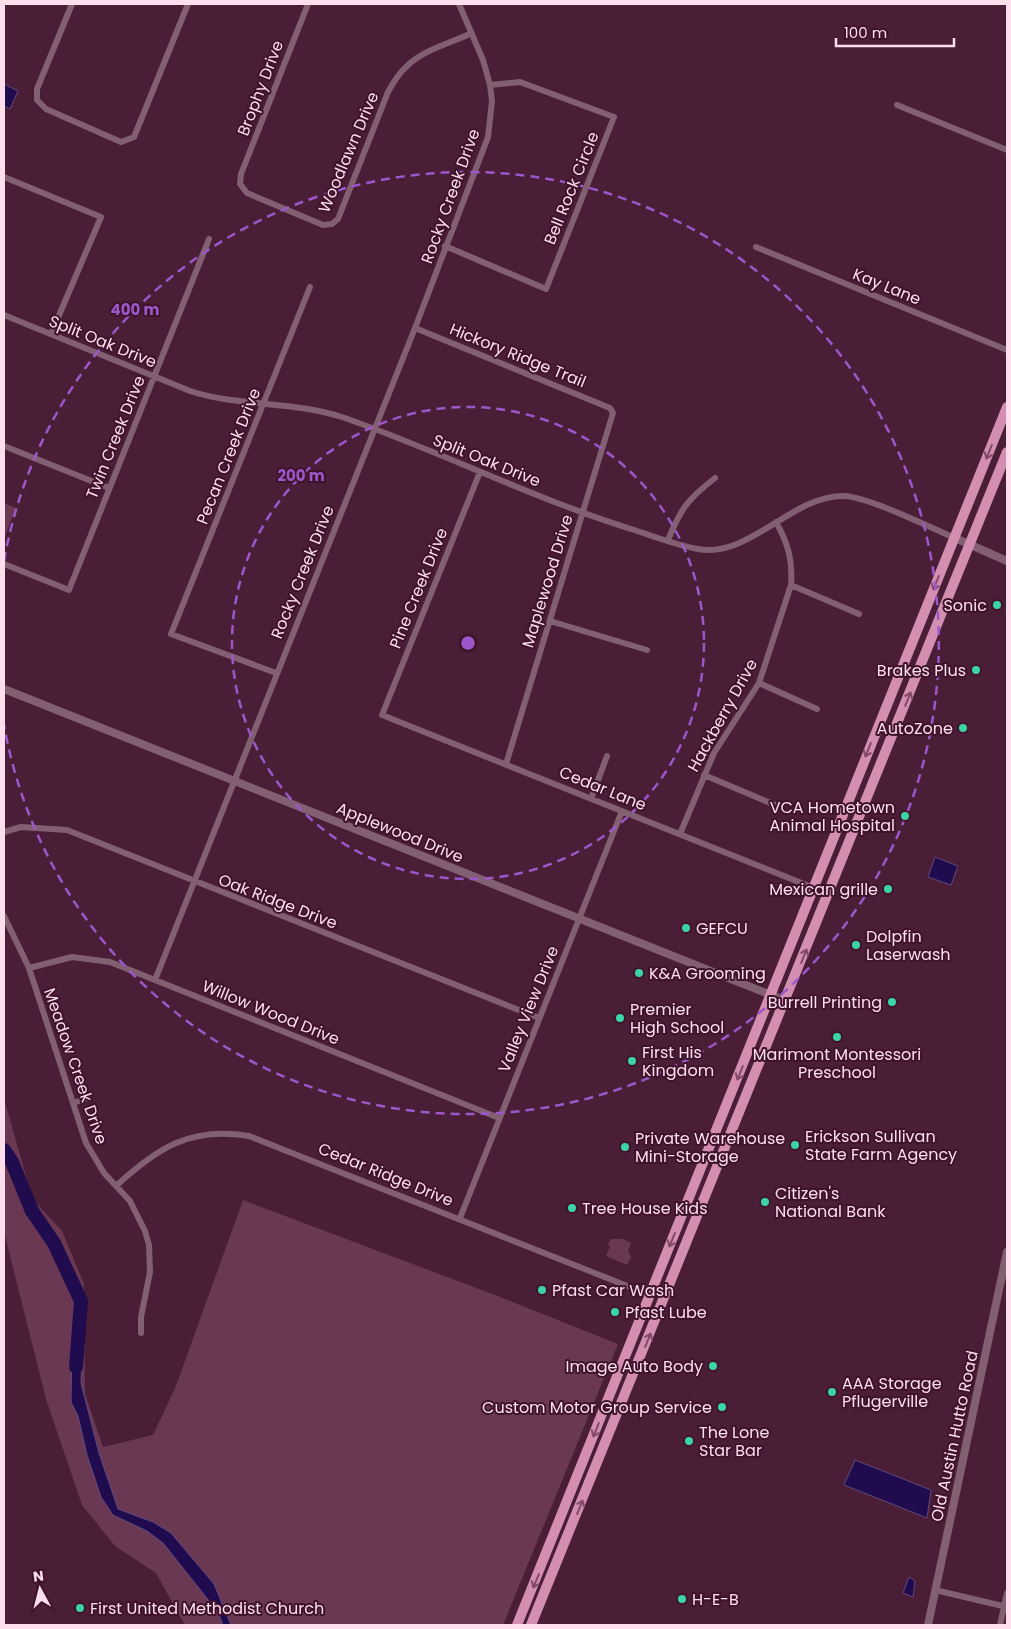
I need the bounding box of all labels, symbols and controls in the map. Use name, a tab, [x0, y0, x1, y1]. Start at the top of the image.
scale bar	[836, 15, 954, 47]
text: 100 m	[844, 22, 887, 43]
street label: Brophy Drive	[232, 37, 289, 139]
street label: Woodlawn Drive	[313, 88, 384, 216]
street label: Rocky Creek Drive	[415, 125, 486, 267]
street label: Bell Rock Circle	[538, 128, 605, 248]
street label: Kay Lane	[849, 262, 924, 311]
text: 400 m	[111, 299, 160, 320]
street label: Split Oak Drive	[46, 309, 160, 374]
street label: Hickory Ridge Trail	[446, 318, 589, 393]
street label: Twin Creek Drive	[80, 372, 151, 502]
street label: Pecan Creek Drive	[191, 385, 266, 528]
street label: Split Oak Drive	[430, 428, 544, 493]
one-way arrow	[984, 444, 993, 459]
text: 200 m	[277, 465, 325, 486]
street label: Rocky Creek Drive	[265, 502, 340, 642]
street label: Maplewood Drive	[516, 512, 579, 651]
street label: Pine Creek Drive	[384, 524, 453, 652]
one-way arrow	[931, 575, 941, 590]
place label: Sonic	[943, 594, 987, 617]
marker: Sonic	[991, 599, 1003, 611]
centre of rings	[459, 634, 477, 652]
street label: Hackberry Drive	[682, 655, 763, 776]
place label: Brakes Plus	[877, 659, 966, 682]
marker: Brakes Plus	[970, 664, 982, 676]
one-way arrow	[904, 691, 913, 706]
place label: AutoZone	[877, 717, 953, 740]
marker: AutoZone	[957, 722, 969, 734]
one-way arrow	[863, 742, 872, 757]
street label: Cedar Lane	[556, 761, 650, 816]
place label: VCA Hometown Animal Hospital	[770, 796, 895, 837]
street label: Applewood Drive	[333, 797, 467, 868]
marker: VCA Hometown Animal Hospital	[899, 810, 911, 822]
street label: Oak Ridge Drive	[215, 868, 341, 935]
place label: Mexican grille	[769, 878, 878, 901]
marker: Mexican grille	[882, 883, 894, 895]
place label: GEFCU	[696, 917, 748, 940]
marker: GEFCU	[680, 922, 692, 934]
place label: Dolpfin Laserwash	[866, 925, 951, 966]
marker: Dolpfin Laserwash	[850, 939, 862, 951]
street label: Valley View Drive	[493, 942, 564, 1076]
one-way arrow	[800, 949, 809, 964]
place label: K&A Grooming	[649, 962, 766, 985]
marker: K&A Grooming	[633, 967, 645, 979]
street label: Willow Wood Drive	[199, 974, 343, 1051]
street label: Meadow Creek Drive	[38, 985, 113, 1147]
place label: Burrell Printing	[768, 991, 882, 1014]
marker: Burrell Printing	[886, 996, 898, 1008]
place label: Premier High School	[630, 998, 724, 1039]
marker: Premier High School	[614, 1012, 626, 1024]
marker: Marimont Montessori Preschool	[831, 1031, 843, 1043]
place label: First His Kingdom	[642, 1041, 714, 1082]
place label: Marimont Montessori Preschool	[753, 1043, 921, 1084]
marker: First His Kingdom	[626, 1055, 638, 1067]
one-way arrow	[735, 1065, 744, 1080]
place label: Erickson Sullivan State Farm Agency	[805, 1125, 957, 1166]
place label: Private Warehouse Mini-Storage	[635, 1127, 785, 1168]
street label: Cedar Ridge Drive	[315, 1137, 457, 1212]
marker: Erickson Sullivan State Farm Agency	[789, 1139, 801, 1151]
marker: Private Warehouse Mini-Storage	[619, 1141, 631, 1153]
place label: Citizen's National Bank	[775, 1182, 886, 1223]
marker: Citizen's National Bank	[759, 1196, 771, 1208]
place label: Tree House Kids	[582, 1197, 708, 1220]
marker: Tree House Kids	[566, 1202, 578, 1214]
one-way arrow	[667, 1232, 676, 1247]
place label: Pfast Car Wash	[552, 1279, 674, 1302]
marker: Pfast Car Wash	[536, 1284, 548, 1296]
place label: Pfast Lube	[625, 1301, 707, 1324]
marker: Pfast Lube	[609, 1306, 621, 1318]
one-way arrow	[643, 1333, 653, 1348]
street label: Old Austin Hutto Road	[925, 1348, 984, 1524]
place label: Image Auto Body	[566, 1355, 703, 1378]
marker: Image Auto Body	[707, 1360, 719, 1372]
place label: AAA Storage Pflugerville	[842, 1372, 942, 1413]
marker: AAA Storage Pflugerville	[826, 1386, 838, 1398]
place label: Custom Motor Group Service	[482, 1396, 712, 1419]
marker: Custom Motor Group Service	[716, 1401, 728, 1413]
place label: The Lone Star Bar	[699, 1421, 769, 1462]
one-way arrow	[591, 1422, 600, 1437]
marker: The Lone Star Bar	[683, 1435, 695, 1447]
one-way arrow	[576, 1500, 585, 1515]
north arrow	[15, 1564, 65, 1614]
text: N	[32, 1566, 45, 1587]
one-way arrow	[530, 1573, 540, 1588]
place label: H-E-B	[692, 1588, 739, 1611]
marker: H-E-B	[676, 1593, 688, 1605]
place label: First United Methodist Church	[90, 1597, 324, 1620]
marker: First United Methodist Church	[74, 1602, 86, 1614]

